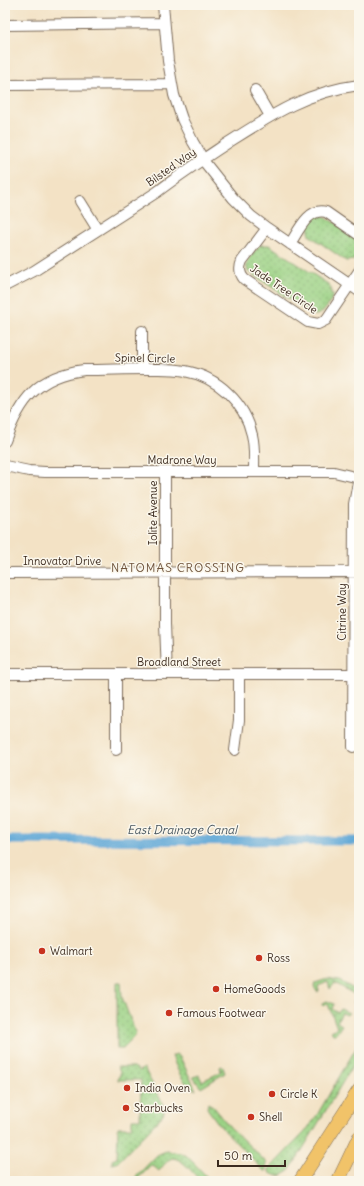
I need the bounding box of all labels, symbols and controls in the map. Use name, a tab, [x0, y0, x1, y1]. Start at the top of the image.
street label: Bilsted Way	[143, 145, 199, 189]
street label: Jade Tree Circle	[248, 261, 321, 317]
street label: Spinel Circle	[115, 350, 175, 366]
street label: Madrone Way	[147, 453, 217, 467]
street label: Iolite Avenue	[146, 481, 160, 545]
street label: Innovator Drive	[23, 554, 101, 568]
district label: NATOMAS CROSSING	[111, 560, 245, 575]
street label: Citrine Way	[335, 583, 349, 641]
street label: Broadland Street	[137, 655, 221, 669]
water label: East Drainage Canal	[127, 822, 239, 837]
place label: Walmart	[50, 944, 93, 958]
marker: Walmart	[37, 946, 47, 956]
place label: Ross	[267, 951, 290, 965]
marker: Ross	[254, 953, 264, 963]
place label: HomeGoods	[224, 982, 285, 996]
marker: HomeGoods	[211, 984, 221, 994]
place label: Famous Footwear	[177, 1006, 266, 1020]
marker: Famous Footwear	[164, 1008, 174, 1018]
place label: India Oven	[135, 1081, 190, 1095]
marker: India Oven	[122, 1083, 132, 1093]
place label: Circle K	[280, 1087, 318, 1101]
marker: Circle K	[267, 1089, 277, 1099]
place label: Starbucks	[134, 1101, 183, 1115]
marker: Starbucks	[121, 1103, 131, 1113]
place label: Shell	[259, 1110, 282, 1124]
marker: Shell	[246, 1112, 256, 1122]
scale bar	[218, 1142, 285, 1168]
text: 50 m	[224, 1148, 253, 1163]

